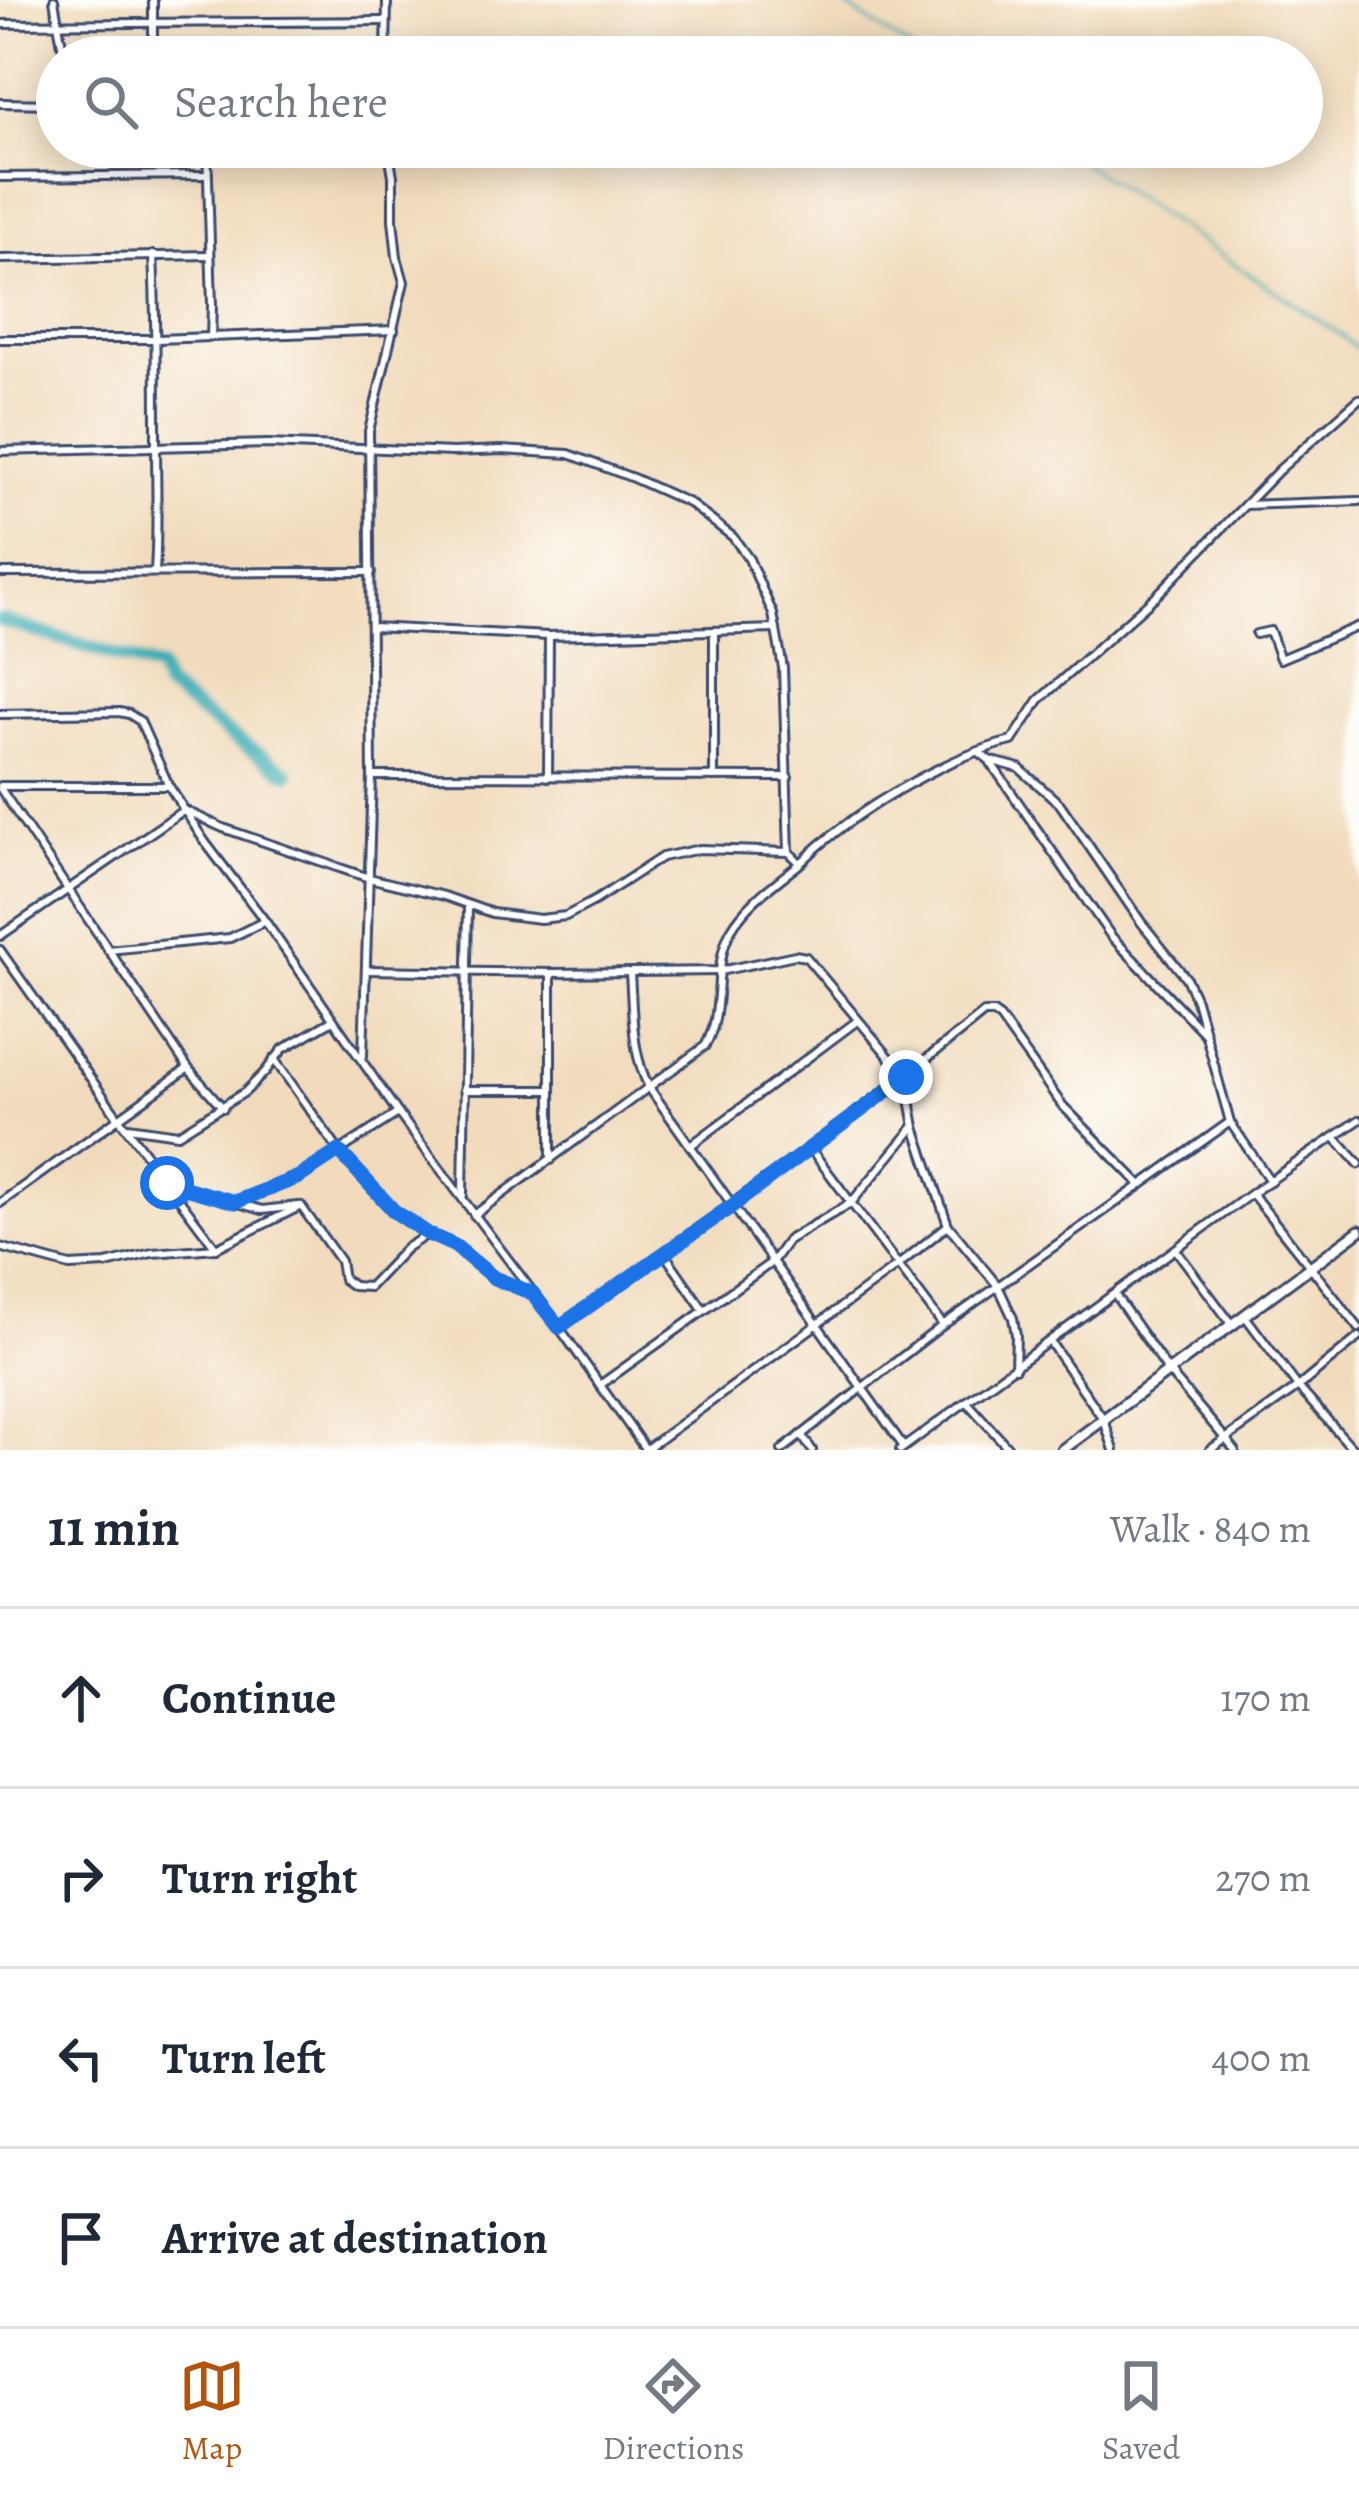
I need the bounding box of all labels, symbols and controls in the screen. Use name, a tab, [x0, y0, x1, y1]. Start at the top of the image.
search box	[36, 36, 1323, 168]
icon: search	[78, 69, 144, 135]
text: Search here	[174, 71, 388, 133]
route end	[879, 1050, 933, 1104]
route start	[140, 1156, 194, 1210]
text: 11 min	[48, 1493, 180, 1563]
text: Walk · 840 m	[1110, 1502, 1311, 1555]
icon: ahead	[48, 1665, 114, 1731]
text: Continue	[162, 1667, 336, 1729]
text: 170 m	[1220, 1671, 1311, 1724]
icon: right	[48, 1845, 114, 1911]
text: Turn right	[162, 1847, 357, 1909]
text: 270 m	[1215, 1851, 1311, 1904]
icon: left	[48, 2025, 114, 2091]
text: Turn left	[162, 2027, 326, 2089]
text: 400 m	[1212, 2031, 1311, 2084]
icon: arrive	[48, 2205, 114, 2271]
text: Arrive at destination	[162, 2207, 548, 2269]
tab: Map	[179, 2353, 245, 2470]
tab: Directions	[603, 2353, 744, 2470]
tab: Saved	[1102, 2353, 1180, 2470]

